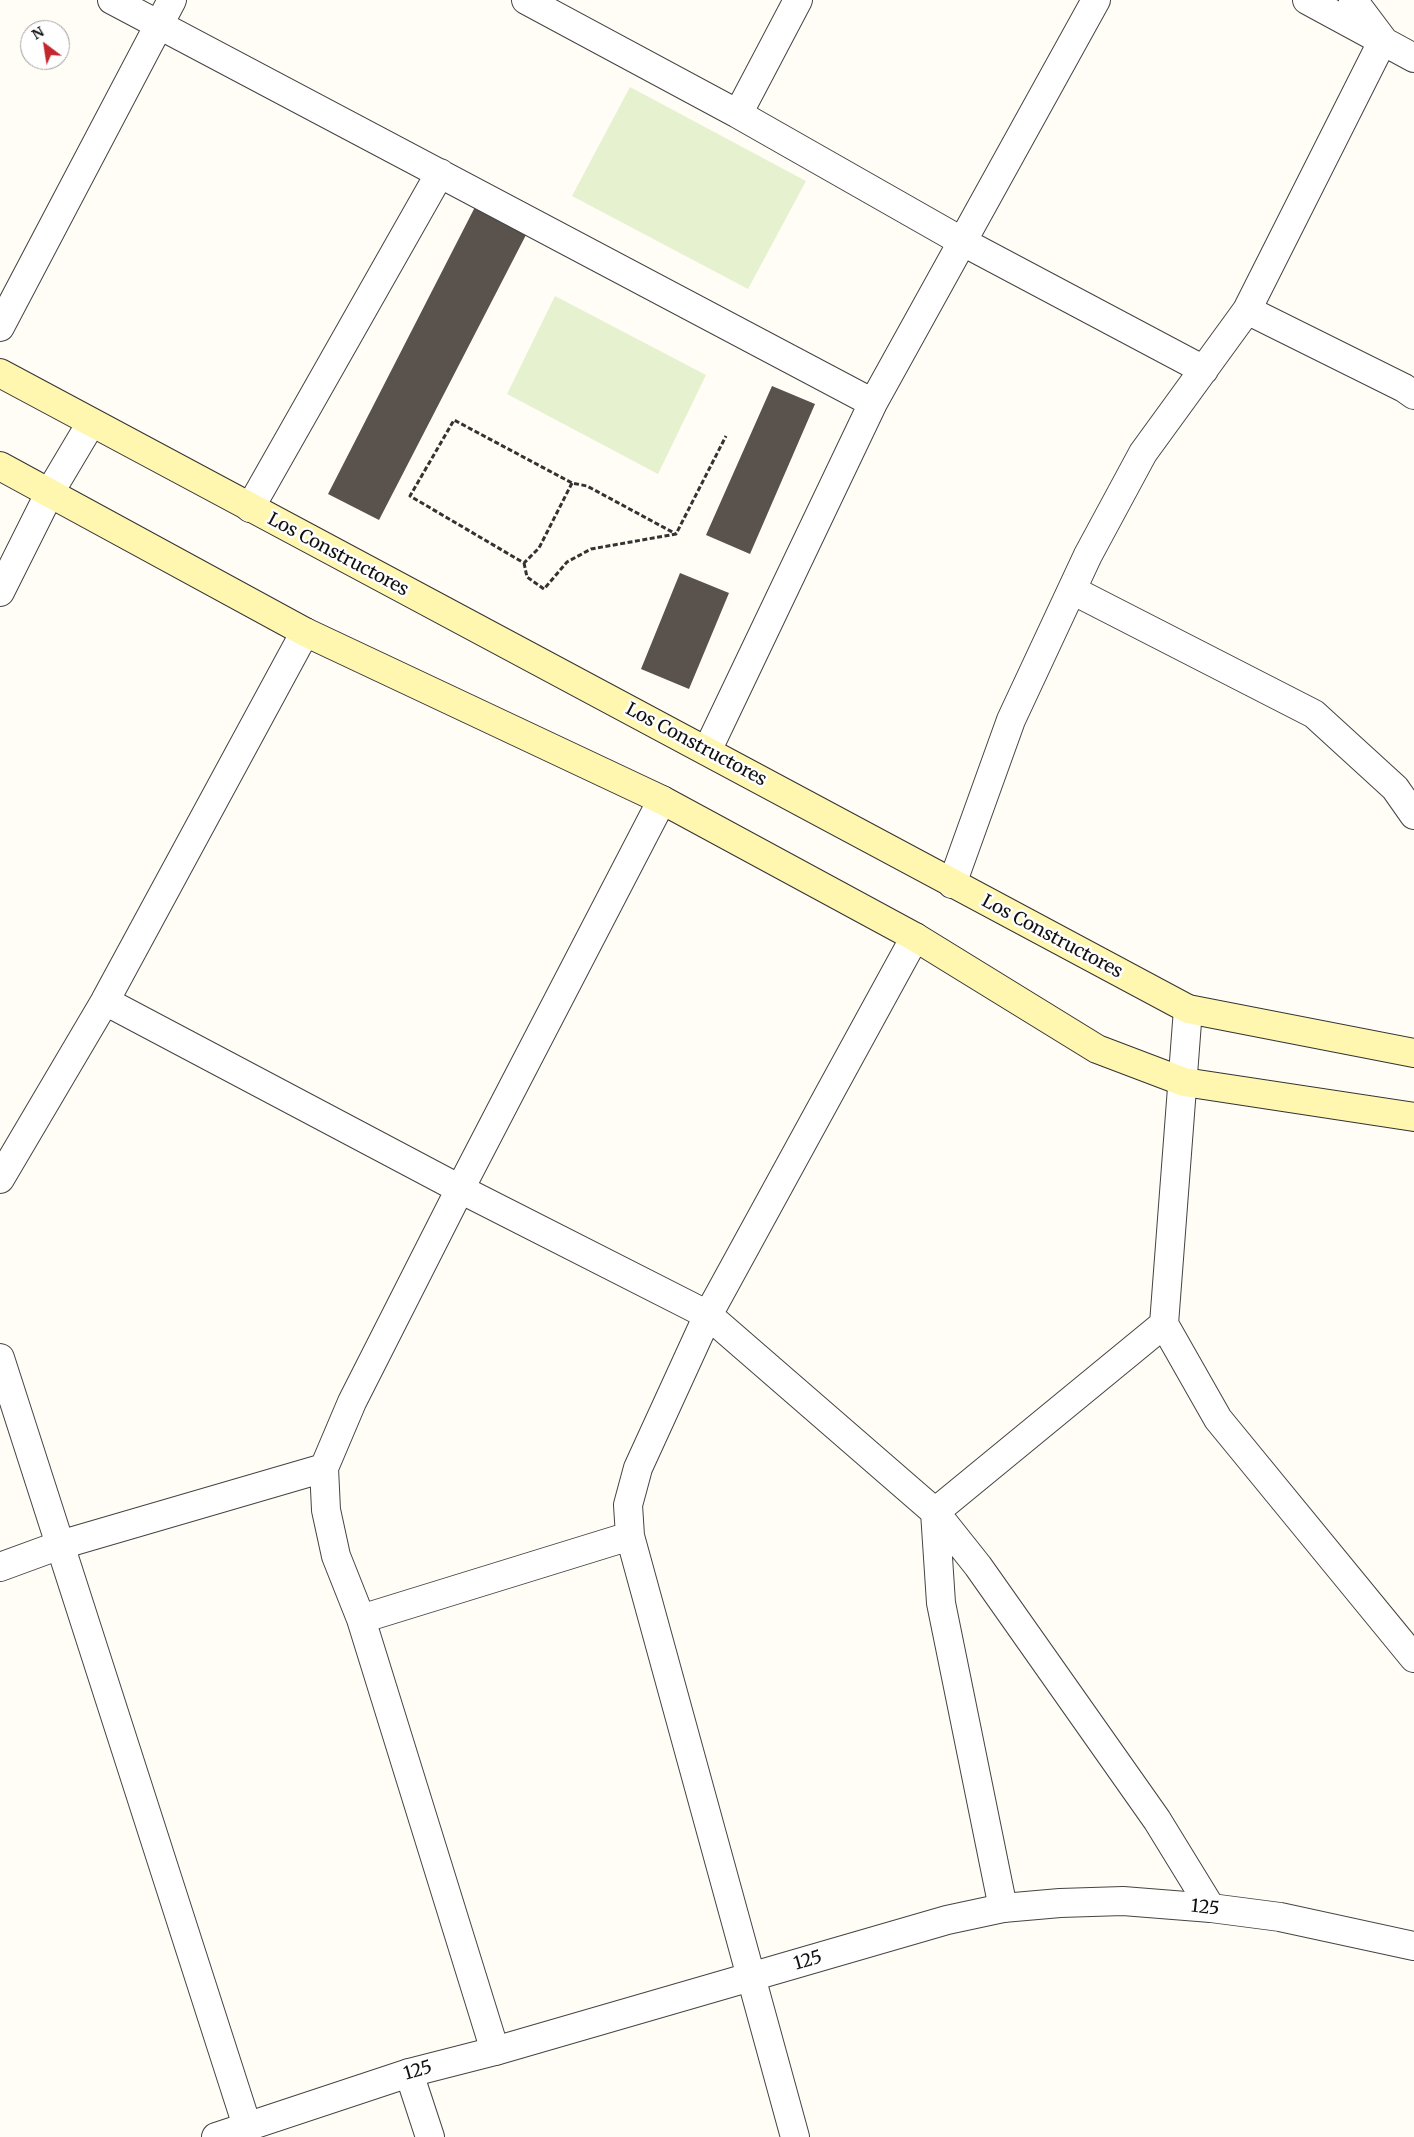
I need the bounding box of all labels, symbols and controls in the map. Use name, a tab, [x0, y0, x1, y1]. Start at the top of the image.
north arrow	[20, 20, 70, 70]
text: N	[28, 22, 47, 44]
street label: Los Constructores	[264, 509, 412, 601]
street label: Los Constructores	[622, 699, 770, 791]
street label: Los Constructores	[978, 891, 1126, 983]
street label: 125	[1190, 1896, 1220, 1920]
street label: 125	[791, 1947, 825, 1975]
street label: 125	[401, 2057, 435, 2085]

